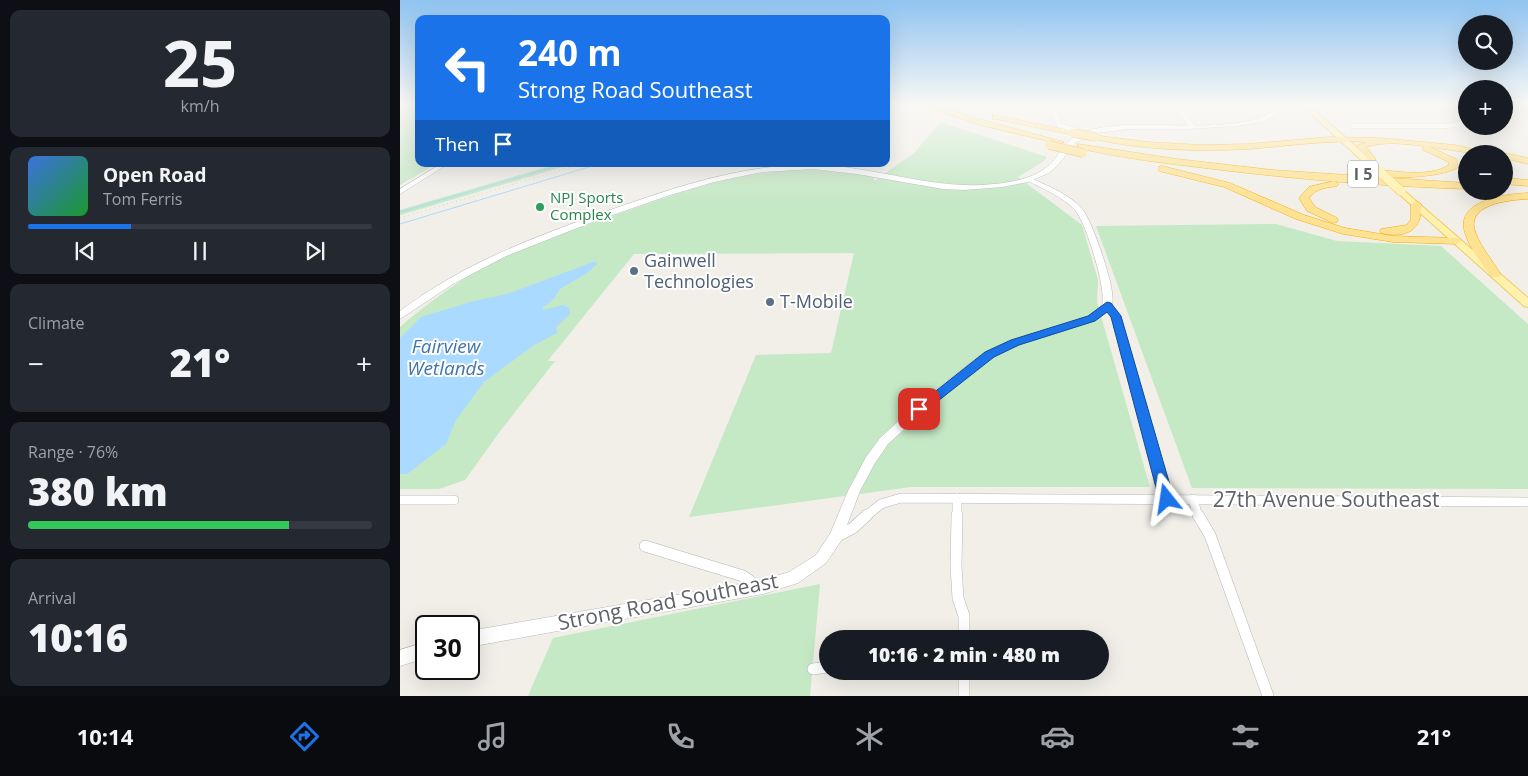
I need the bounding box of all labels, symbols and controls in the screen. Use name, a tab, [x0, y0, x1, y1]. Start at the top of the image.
map controls	[1458, 15, 1513, 200]
button: search	[1458, 15, 1513, 70]
text: 25	[163, 18, 237, 106]
text: 240 m	[518, 29, 622, 76]
icon: left	[435, 35, 500, 100]
text: Strong Road Southeast	[518, 74, 753, 104]
button: +	[1458, 80, 1513, 135]
text: km/h	[181, 95, 219, 117]
icon: arrive	[489, 130, 517, 158]
text: Then	[435, 131, 479, 157]
button: −	[1458, 145, 1513, 200]
road number: I 5	[1348, 160, 1378, 188]
text: Open Road	[103, 162, 207, 188]
place label: NPJ Sports Complex	[550, 187, 623, 224]
text: Tom Ferris	[103, 188, 182, 210]
marker: NPJ Sports Complex	[534, 201, 546, 213]
icon: previous	[71, 237, 99, 265]
icon: pause	[186, 237, 214, 265]
icon: next	[301, 237, 329, 265]
place label: Gainwell Technologies	[644, 248, 754, 293]
marker: Gainwell Technologies	[628, 265, 640, 277]
place label: T-Mobile	[780, 289, 853, 313]
marker: T-Mobile	[764, 296, 776, 308]
text: Climate	[28, 312, 85, 334]
water label: Fairview Wetlands	[407, 333, 485, 381]
text: 21°	[170, 336, 230, 388]
text: −	[28, 344, 44, 382]
text: +	[356, 344, 372, 382]
pin	[898, 388, 940, 430]
icon: arrive	[905, 395, 933, 423]
text: Range · 76%	[28, 441, 118, 463]
text: 380 km	[28, 465, 168, 517]
position arrow	[1140, 472, 1192, 524]
street label: 27th Avenue Southeast	[1213, 485, 1439, 513]
street label: Strong Road Southeast	[555, 566, 780, 636]
text: Arrival	[28, 587, 76, 609]
text: 10:16	[28, 611, 128, 663]
speed limit sign: 30	[415, 615, 480, 680]
text: 10:16 · 2 min · 480 m	[868, 642, 1060, 668]
icon: directions	[287, 719, 322, 754]
icon: music	[475, 719, 510, 754]
icon: phone	[663, 719, 698, 754]
icon: climate	[852, 719, 887, 754]
icon: car	[1040, 719, 1075, 754]
icon: filters	[1228, 719, 1263, 754]
text: 10:14	[77, 721, 133, 751]
text: 21°	[1417, 721, 1451, 751]

